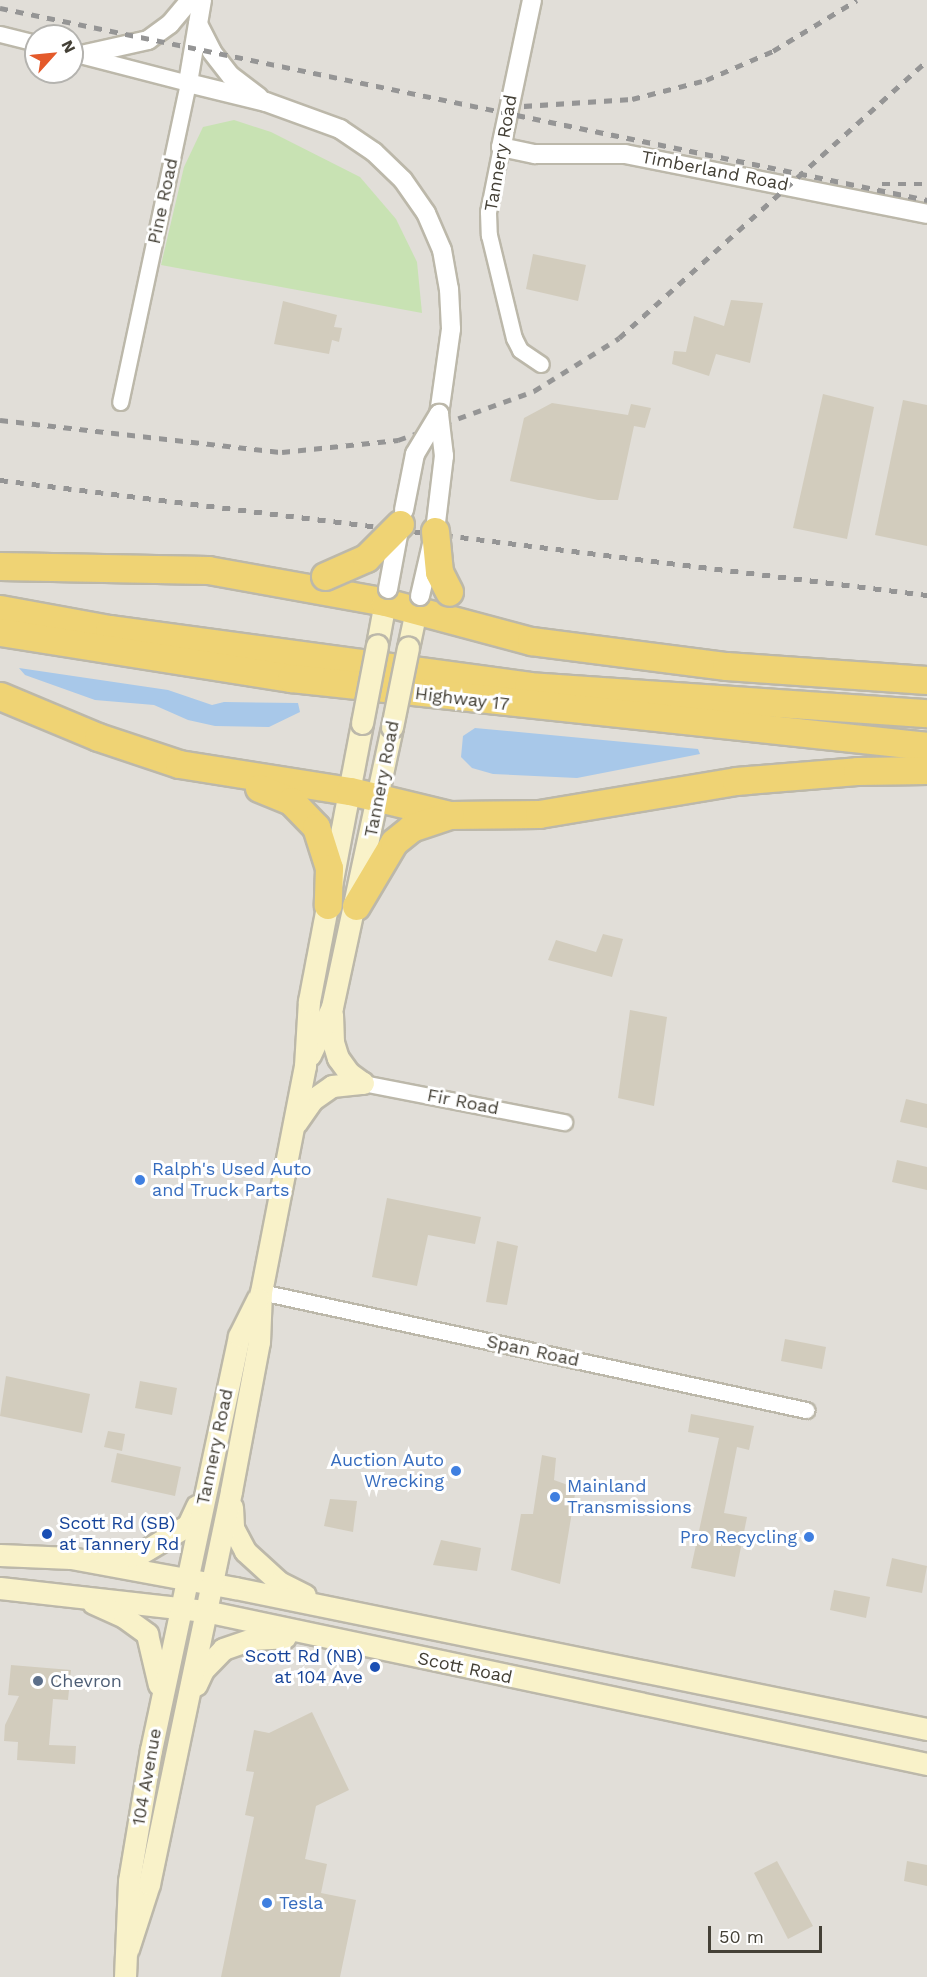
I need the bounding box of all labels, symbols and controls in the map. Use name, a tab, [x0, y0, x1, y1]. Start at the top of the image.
north arrow	[24, 24, 84, 84]
text: N	[58, 37, 80, 56]
street label: Tannery Road	[480, 93, 522, 213]
street label: Timberland Road	[639, 146, 791, 196]
street label: Pine Road	[143, 156, 183, 246]
street label: Highway 17	[413, 682, 511, 716]
street label: Tannery Road	[360, 719, 404, 839]
street label: Fir Road	[425, 1084, 501, 1120]
place label: Ralph's Used Auto and Truck Parts	[152, 1159, 312, 1202]
marker: Ralph's Used Auto and Truck Parts	[133, 1173, 147, 1187]
street label: Span Road	[485, 1331, 581, 1371]
street label: Tannery Road	[192, 1387, 238, 1507]
place label: Auction Auto Wrecking	[330, 1450, 444, 1492]
marker: Auction Auto Wrecking	[449, 1464, 463, 1478]
place label: Mainland Transmissions	[567, 1476, 692, 1518]
marker: Mainland Transmissions	[548, 1490, 562, 1504]
place label: Scott Rd (SB) at Tannery Rd	[59, 1513, 180, 1556]
place label: Pro Recycling	[680, 1526, 797, 1548]
marker: Scott Rd (SB) at Tannery Rd	[40, 1527, 54, 1541]
marker: Pro Recycling	[802, 1530, 816, 1544]
place label: Scott Rd (NB) at 104 Ave	[245, 1646, 363, 1688]
street label: Scott Road	[416, 1647, 514, 1689]
marker: Scott Rd (NB) at 104 Ave	[368, 1660, 382, 1674]
place label: Chevron	[50, 1670, 122, 1692]
marker: Chevron	[31, 1674, 45, 1688]
street label: 104 Avenue	[128, 1726, 166, 1828]
place label: Tesla	[279, 1892, 323, 1914]
marker: Tesla	[260, 1896, 274, 1910]
scale bar	[711, 1914, 825, 1952]
text: 50 m	[719, 1926, 764, 1947]

